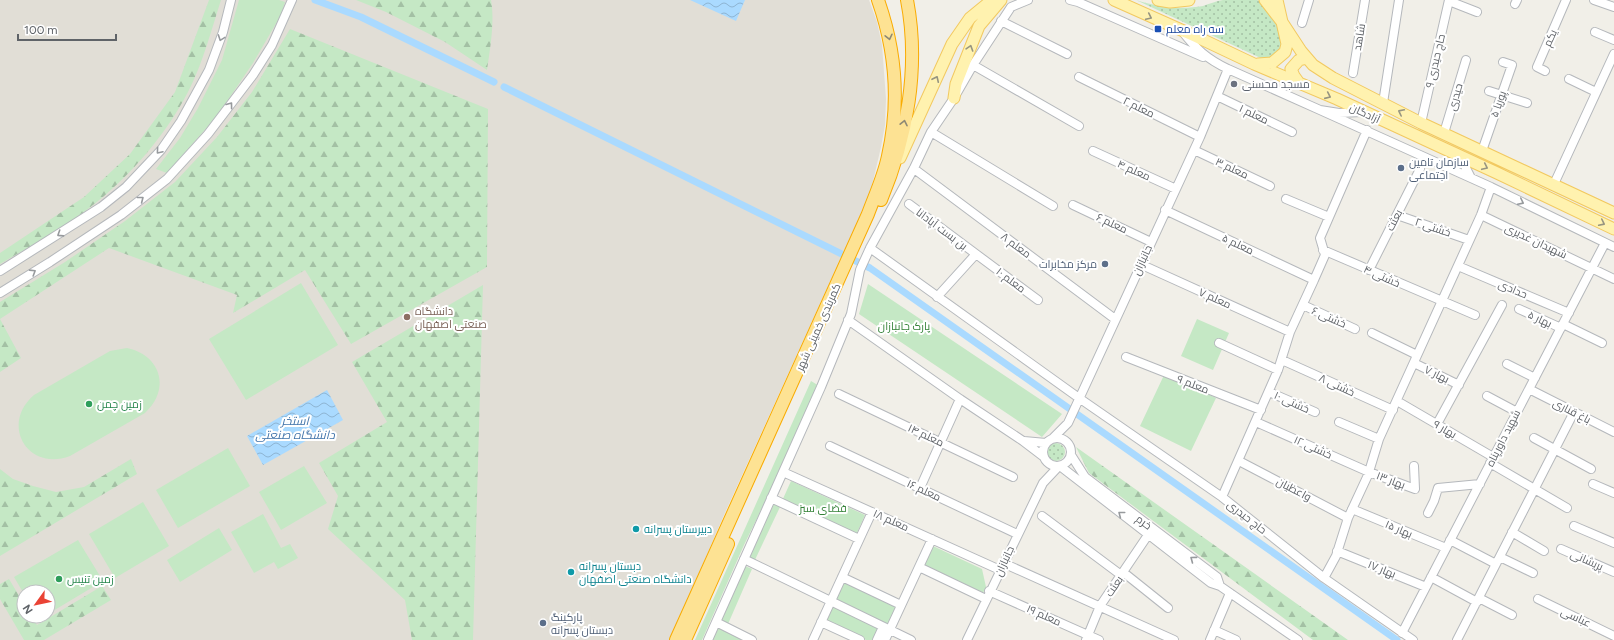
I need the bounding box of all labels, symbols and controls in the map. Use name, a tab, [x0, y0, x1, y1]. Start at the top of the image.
one-way arrow	[1145, 12, 1153, 20]
scale bar	[18, 16, 116, 42]
text: 100 m	[24, 23, 58, 37]
place label: سه راه معلم	[1166, 23, 1224, 37]
street label: شاهد	[1351, 23, 1368, 51]
marker: سه راه معلم	[1153, 24, 1163, 34]
street label: یکم	[1541, 28, 1561, 49]
street label: حاج حیدری ۹	[1423, 33, 1449, 90]
one-way arrow	[217, 34, 226, 41]
one-way arrow	[885, 34, 893, 40]
one-way arrow	[965, 45, 974, 52]
one-way arrow	[931, 76, 939, 83]
place label: مسجد محسنی	[1242, 78, 1310, 91]
marker: مسجد محسنی	[1229, 79, 1239, 89]
street label: حیدری	[1445, 82, 1466, 112]
street label: پوریا ۵	[1488, 89, 1509, 119]
one-way arrow	[1325, 91, 1332, 99]
street label: معلم ۲	[1121, 94, 1157, 121]
street label: آزادگان	[1347, 101, 1382, 126]
street label: معلم ۱	[1237, 102, 1270, 128]
one-way arrow	[225, 103, 232, 110]
one-way arrow	[1398, 110, 1406, 117]
one-way arrow	[899, 120, 907, 126]
one-way arrow	[157, 147, 164, 154]
street label: معلم ۳	[1213, 155, 1250, 183]
place label: سازمان تامین اجتماعی	[1409, 156, 1469, 182]
street label: معلم ۴	[1115, 157, 1152, 184]
one-way arrow	[1480, 162, 1488, 170]
marker: سازمان تامین اجتماعی	[1396, 163, 1406, 173]
one-way arrow	[136, 197, 143, 204]
one-way arrow	[1517, 197, 1524, 205]
street label: بن بست آپادانا	[913, 206, 970, 253]
street label: بعثت	[1384, 207, 1405, 233]
street label: معلم ۶	[1094, 211, 1129, 237]
street label: خشتی ۲	[1413, 215, 1452, 240]
one-way arrow	[1598, 218, 1605, 226]
street label: شهیدان غدیری	[1503, 221, 1569, 261]
one-way arrow	[57, 229, 64, 236]
street label: معلم ۸	[997, 230, 1033, 262]
street label: معلم ۵	[1219, 231, 1256, 258]
street label: جانبازان	[1130, 243, 1155, 277]
place label: مرکز مخابرات	[1039, 258, 1097, 271]
marker: مرکز مخابرات	[1100, 259, 1110, 269]
street label: خشتی ۴	[1362, 263, 1402, 290]
street label: معلم ۱۰	[993, 265, 1028, 296]
one-way arrow	[29, 270, 36, 277]
street label: حدادی	[1496, 278, 1529, 301]
street label: کمربندی خمینی شهر	[793, 281, 844, 374]
street label: معلم ۷	[1196, 286, 1233, 312]
street label: خشتی ۶	[1309, 304, 1348, 331]
place label: دانشگاه صنعتی اصفهان	[415, 305, 487, 331]
street label: بهار ۵	[1526, 308, 1554, 331]
marker: دانشگاه صنعتی اصفهان	[402, 312, 412, 322]
park label: پارک جانبازان	[878, 320, 930, 333]
street label: بهار ۷	[1422, 363, 1451, 386]
street label: معلم ۹	[1175, 372, 1211, 397]
street label: خشتی ۸	[1317, 372, 1357, 399]
street label: خشتی ۱۰	[1272, 389, 1312, 416]
street label: باغ قناری	[1550, 396, 1593, 427]
place label: زمین چمن	[97, 398, 142, 411]
marker: زمین چمن	[84, 399, 94, 409]
street label: شهید داورپناه	[1484, 408, 1523, 469]
water label: استخر دانشگاه صنعتی	[255, 414, 336, 442]
street label: بهار ۹	[1431, 418, 1459, 441]
street label: معلم ۱۴	[905, 422, 946, 450]
street label: خشتی ۱۲	[1292, 433, 1334, 462]
street label: بهار ۱۳	[1375, 469, 1407, 492]
street label: واعظیان	[1274, 475, 1313, 504]
street label: معلم ۱۶	[904, 477, 943, 505]
street label: حاج حیدری	[1224, 498, 1269, 538]
park label: فضای سبز	[798, 502, 847, 515]
street label: معلم ۱۸	[871, 507, 911, 535]
one-way arrow	[1118, 512, 1125, 519]
street label: خرم	[1133, 512, 1154, 533]
street label: بهار ۱۵	[1383, 518, 1414, 541]
place label: دبیرستان پسرانه	[644, 523, 712, 536]
marker: دبیرستان پسرانه	[631, 524, 641, 534]
street label: جانبازان	[992, 544, 1017, 578]
street label: پریشانی	[1568, 547, 1605, 573]
one-way arrow	[1191, 557, 1198, 564]
street label: بهار ۱۷	[1366, 558, 1398, 581]
place label: دبستان پسرانه دانشگاه صنعتی اصفهان	[579, 560, 692, 586]
marker: دبستان پسرانه دانشگاه صنعتی اصفهان	[566, 567, 576, 577]
place label: زمین تنیس	[67, 573, 114, 586]
street label: بعثت	[1103, 573, 1126, 599]
marker: زمین تنیس	[54, 574, 64, 584]
north arrow	[16, 584, 56, 624]
text: N	[20, 602, 36, 616]
street label: معلم ۱۹	[1024, 602, 1063, 630]
street label: عباسی	[1559, 605, 1593, 630]
place label: پارکینگ دبستان پسرانه	[551, 611, 613, 637]
marker: پارکینگ دبستان پسرانه	[538, 618, 548, 628]

